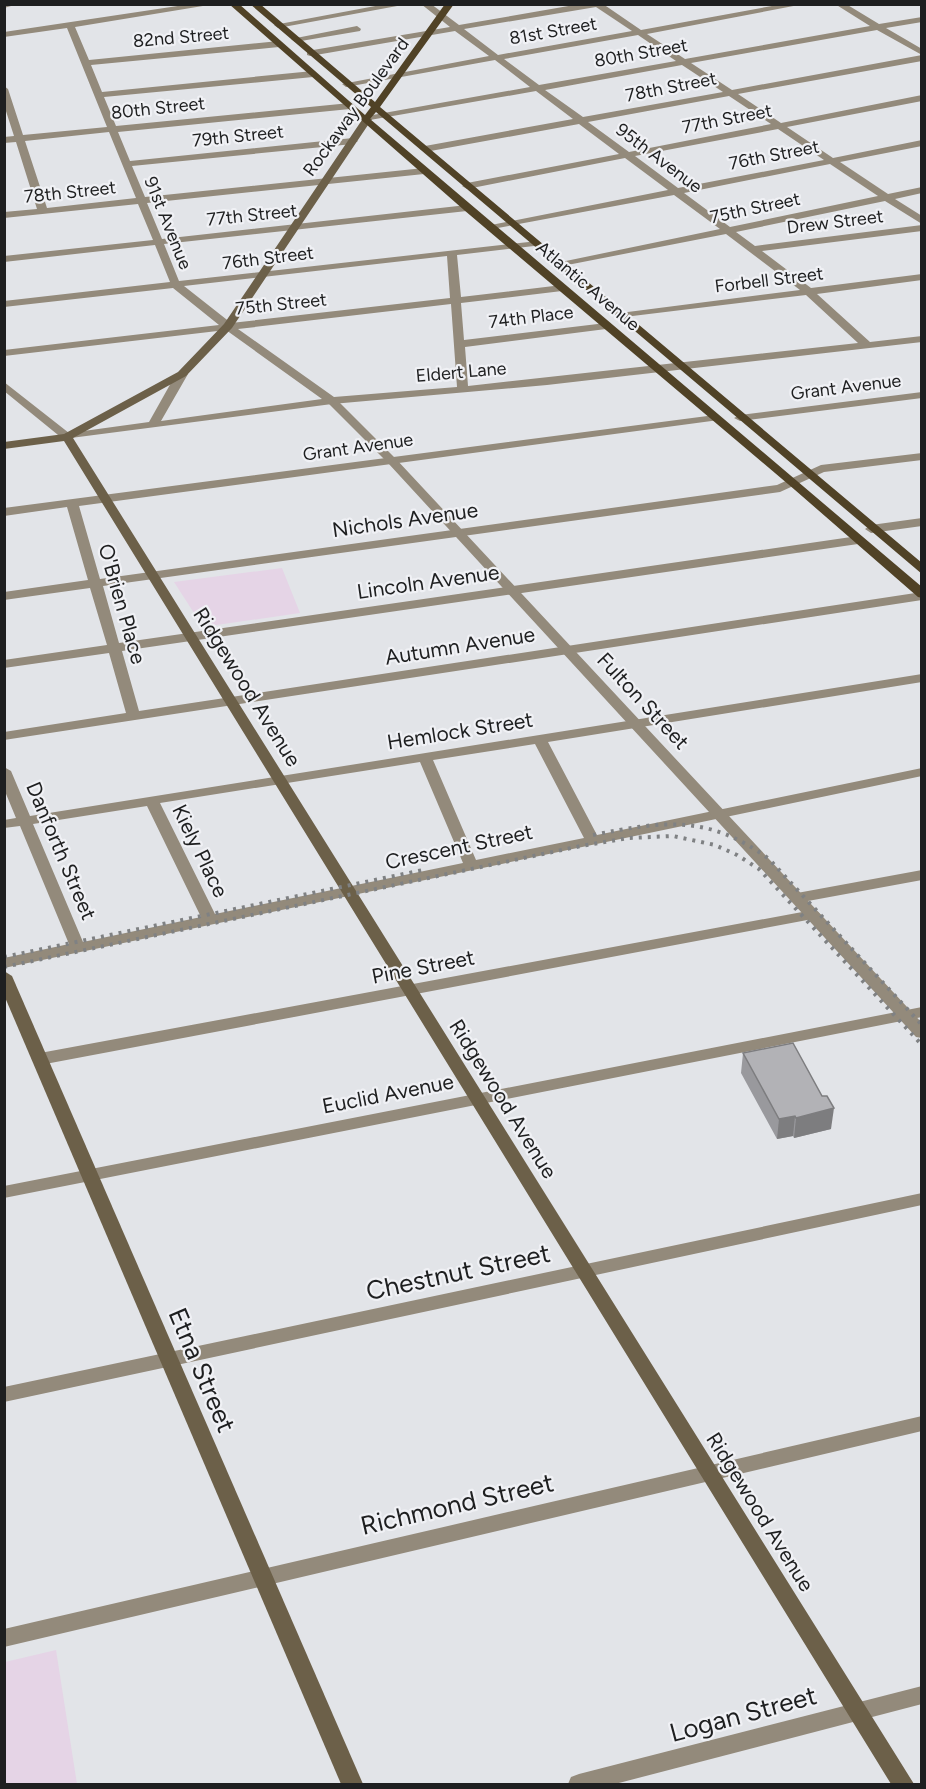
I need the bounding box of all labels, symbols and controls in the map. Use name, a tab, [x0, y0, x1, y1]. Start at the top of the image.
street label: 81st Street	[507, 12, 599, 50]
street label: 82nd Street	[132, 22, 230, 52]
street label: Rockaway Boulevard	[298, 33, 414, 181]
street label: 80th Street	[593, 34, 690, 72]
street label: 78th Street	[624, 67, 719, 107]
street label: 80th Street	[110, 92, 206, 124]
street label: 77th Street	[680, 99, 774, 138]
street label: 95th Avenue	[611, 118, 707, 198]
street label: 79th Street	[191, 120, 285, 152]
street label: 76th Street	[727, 135, 821, 175]
street label: 91st Avenue	[139, 173, 197, 273]
street label: 78th Street	[23, 176, 117, 208]
street label: 75th Street	[708, 188, 802, 228]
street label: 77th Street	[206, 199, 299, 231]
street label: Drew Street	[786, 205, 885, 239]
street label: Atlantic Avenue	[532, 236, 644, 336]
street label: 76th Street	[221, 241, 315, 274]
street label: Forbell Street	[713, 262, 825, 298]
street label: 75th Street	[234, 288, 328, 320]
street label: 74th Place	[487, 301, 575, 333]
street label: Eldert Lane	[415, 357, 507, 387]
street label: Grant Avenue	[790, 369, 903, 405]
street label: Grant Avenue	[301, 428, 415, 466]
street label: Nichols Avenue	[330, 497, 479, 542]
street label: O'Brien Place	[93, 541, 152, 667]
street label: Lincoln Avenue	[355, 559, 501, 604]
street label: Ridgewood Avenue	[188, 603, 306, 771]
street label: Autumn Avenue	[383, 621, 537, 670]
street label: Fulton Street	[592, 647, 695, 754]
street label: Hemlock Street	[385, 707, 535, 754]
street label: Danforth Street	[21, 778, 102, 924]
street label: Kiely Place	[167, 800, 234, 901]
street label: Crescent Street	[383, 819, 535, 874]
street label: Pine Street	[369, 944, 476, 989]
street label: Ridgewood Avenue	[444, 1015, 562, 1183]
street label: Euclid Avenue	[320, 1069, 456, 1119]
street label: Chestnut Street	[363, 1237, 553, 1307]
street label: Etna Street	[161, 1303, 243, 1437]
street label: Ridgewood Avenue	[701, 1428, 819, 1596]
street label: Richmond Street	[357, 1466, 557, 1542]
street label: Logan Street	[666, 1679, 820, 1749]

